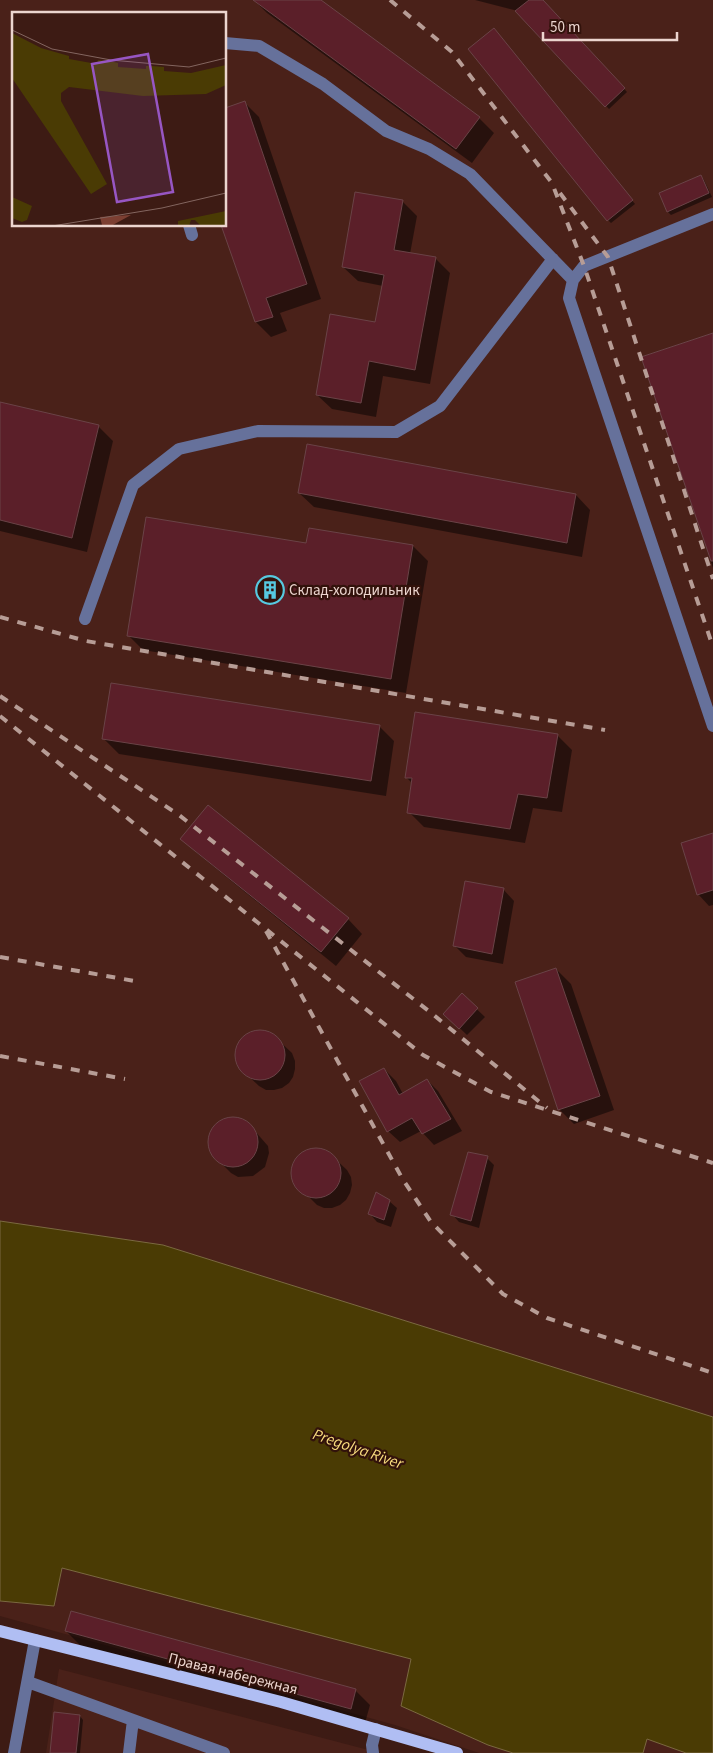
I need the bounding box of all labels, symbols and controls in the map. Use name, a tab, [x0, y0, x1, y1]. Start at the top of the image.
scale bar	[543, 10, 677, 42]
inset map	[12, 12, 226, 226]
text: 50 m	[550, 17, 580, 38]
building icon: Склад-холодильник	[255, 575, 285, 605]
place label: Склад-холодильник	[289, 580, 420, 601]
water label: Pregolya River	[310, 1423, 408, 1475]
street label: Правая набережная	[166, 1648, 300, 1700]

